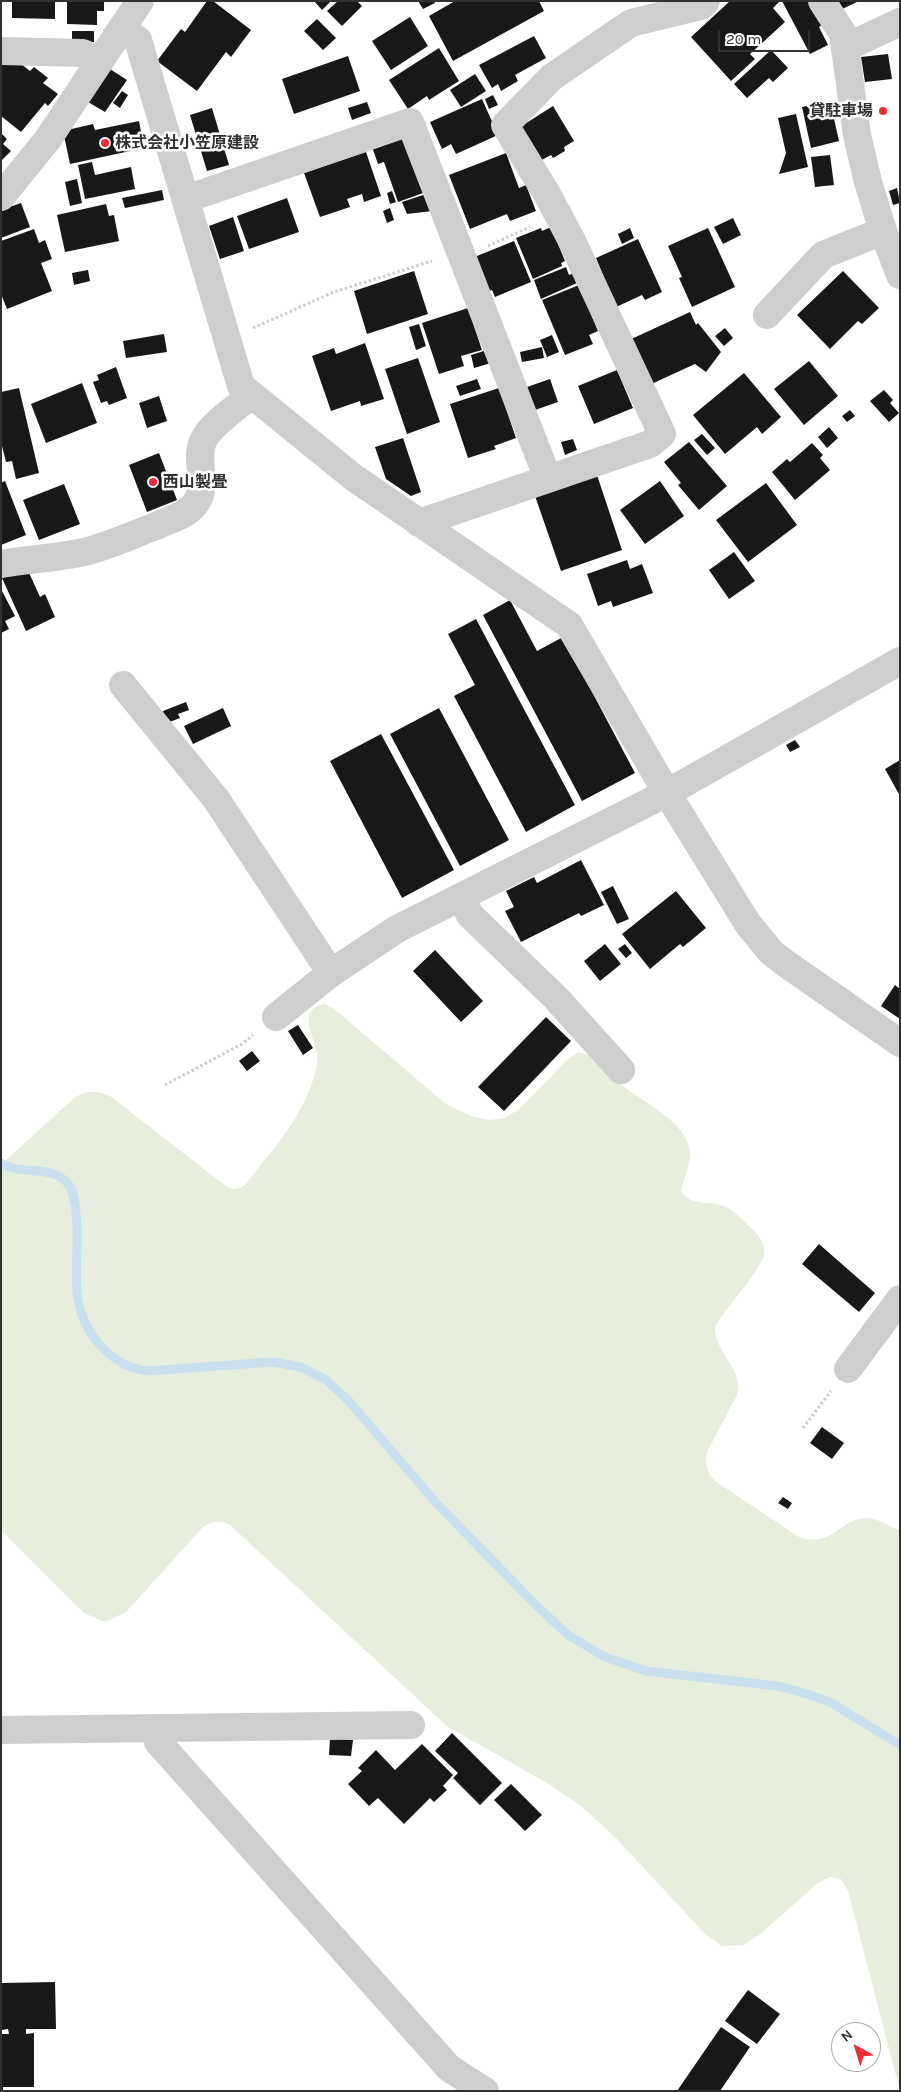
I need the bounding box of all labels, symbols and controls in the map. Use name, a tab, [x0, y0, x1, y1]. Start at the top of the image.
scale bar	[721, 20, 814, 52]
text: 20 m	[726, 30, 761, 48]
place label: 貸駐車場	[809, 101, 873, 121]
marker: 貸駐車場	[877, 105, 889, 117]
place label: 株式会社小笠原建設	[115, 133, 259, 153]
marker: 株式会社小笠原建設	[99, 137, 111, 149]
place label: 西山製畳	[163, 472, 227, 492]
marker: 西山製畳	[147, 476, 159, 488]
north arrow	[831, 2022, 881, 2072]
text: N	[838, 2026, 856, 2046]

